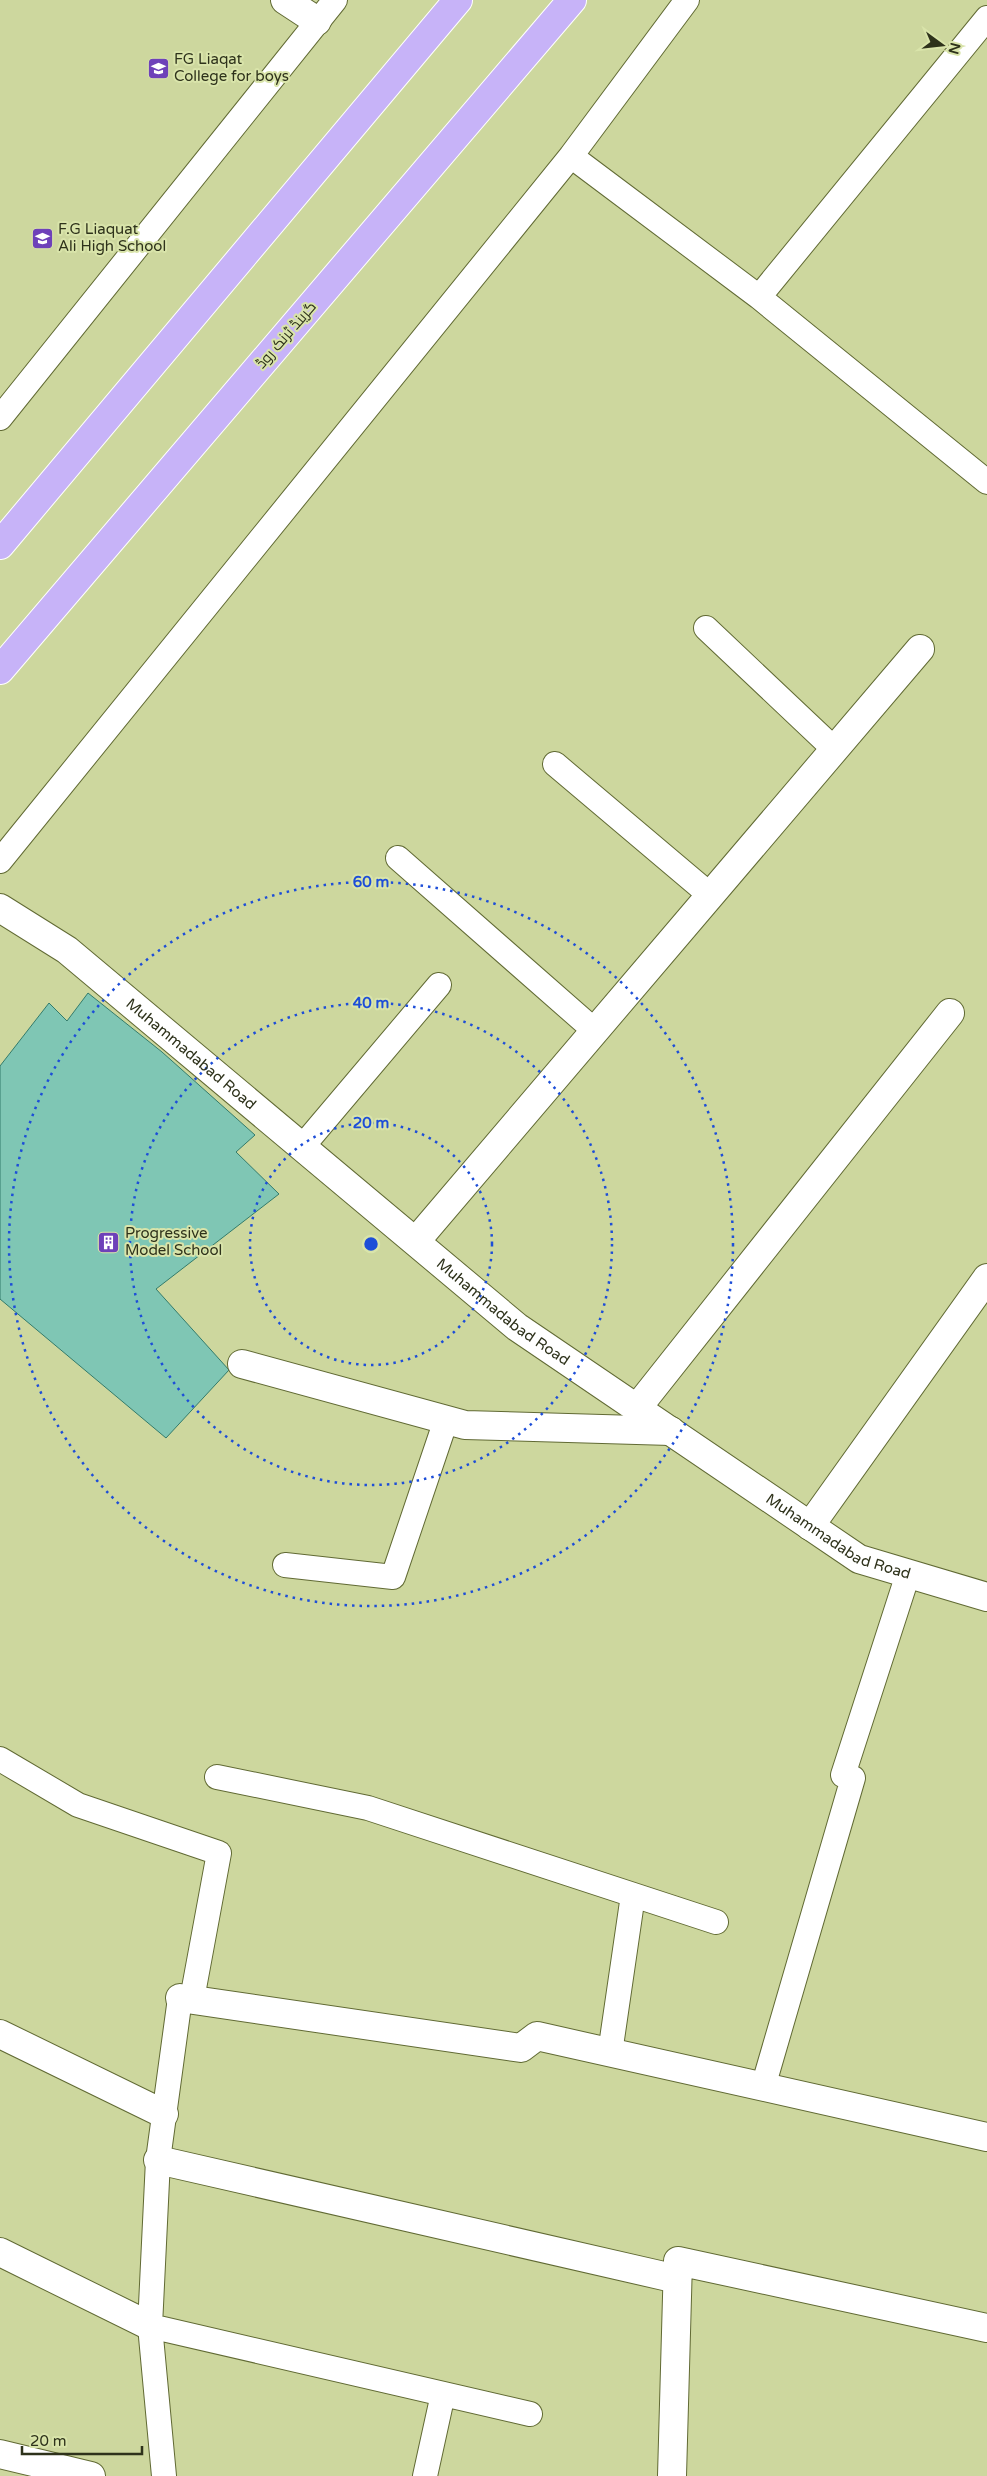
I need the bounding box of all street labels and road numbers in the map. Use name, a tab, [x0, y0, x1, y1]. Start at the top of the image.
street label: گرینڈ ٹرنک روڈ	[252, 298, 320, 372]
street label: Muhammadabad Road	[123, 994, 260, 1114]
street label: Muhammadabad Road	[433, 1255, 573, 1369]
street label: Muhammadabad Road	[763, 1490, 913, 1583]

